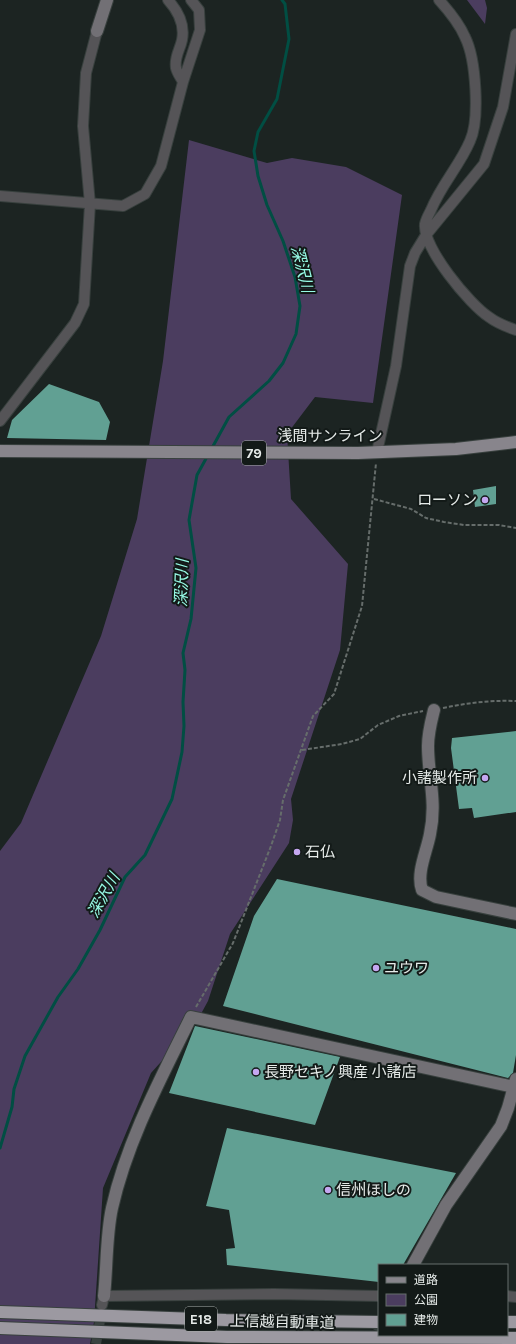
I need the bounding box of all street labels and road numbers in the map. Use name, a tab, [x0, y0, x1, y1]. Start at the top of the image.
street label: 浅間サンライン	[277, 427, 383, 445]
road number: 79	[242, 441, 266, 465]
road number: E18	[185, 1307, 217, 1331]
street label: 上信越自動車道	[229, 1312, 335, 1332]

